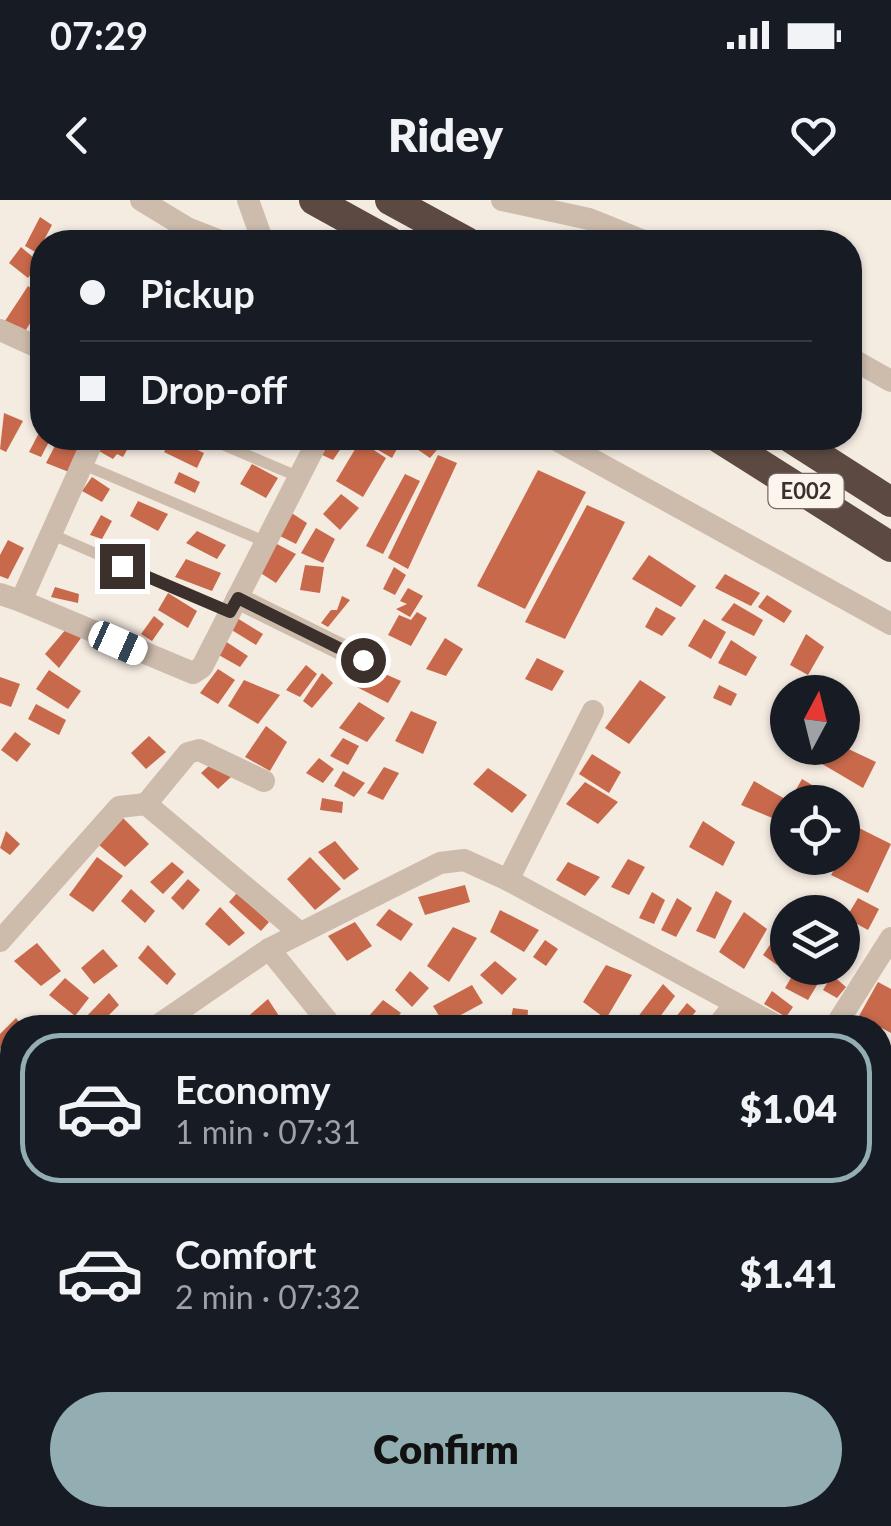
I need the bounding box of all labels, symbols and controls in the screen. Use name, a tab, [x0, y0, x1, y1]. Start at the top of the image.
text: 07:29	[50, 12, 148, 58]
icon: back	[50, 108, 105, 163]
text: Ridey	[388, 108, 503, 162]
icon: heart	[786, 108, 841, 163]
text: Pickup	[140, 270, 255, 316]
text: Drop-off	[140, 366, 287, 412]
road number: E002	[768, 474, 844, 508]
route end	[100, 544, 145, 589]
car	[84, 617, 152, 669]
route start	[341, 638, 386, 683]
north arrow	[770, 675, 860, 765]
map controls	[770, 675, 860, 985]
button: locate	[770, 785, 860, 875]
button: layers	[770, 895, 860, 985]
icon: car	[55, 1063, 145, 1153]
text: Economy	[175, 1066, 330, 1112]
text: $1.04	[740, 1085, 837, 1131]
text: 1 min · 07:31	[175, 1112, 361, 1151]
icon: car	[55, 1228, 145, 1318]
text: Comfort	[175, 1231, 316, 1277]
text: $1.41	[740, 1250, 837, 1296]
text: 2 min · 07:32	[175, 1277, 361, 1316]
button: Confirm	[50, 1392, 842, 1507]

